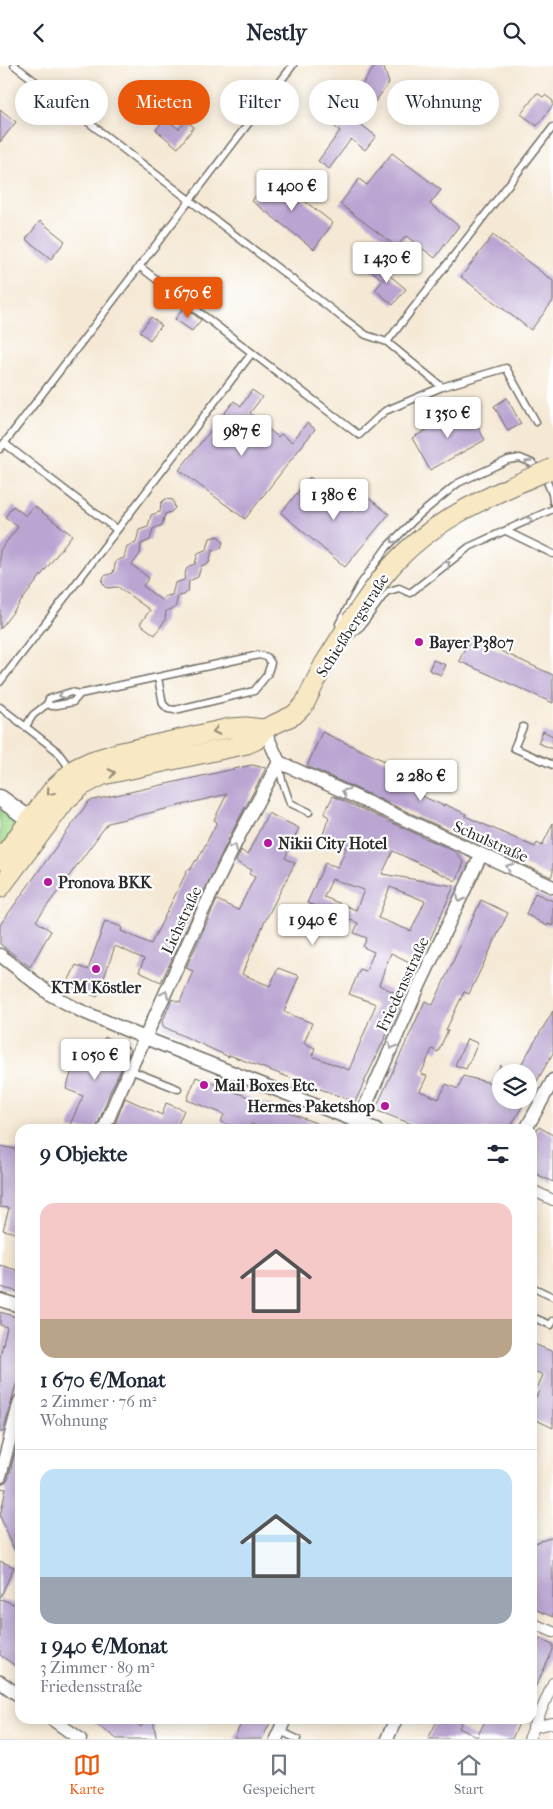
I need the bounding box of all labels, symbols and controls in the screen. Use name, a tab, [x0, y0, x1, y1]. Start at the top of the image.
icon: back	[25, 19, 53, 47]
icon: search	[500, 19, 528, 47]
text: Nestly	[246, 20, 307, 46]
chip: Kaufen	[15, 80, 108, 125]
chip: Mieten	[118, 80, 210, 125]
chip: Filter	[220, 80, 299, 125]
chip: Neu	[309, 80, 377, 125]
chip: Wohnung	[387, 80, 499, 125]
pin: 1 400 €	[246, 169, 338, 212]
text: 1 400 €	[267, 176, 317, 195]
pin: 1 430 €	[341, 241, 433, 284]
text: 1 430 €	[364, 248, 410, 267]
pin: 1 670 €	[142, 277, 234, 319]
text: 1 670 €	[164, 283, 212, 302]
pin: 1 350 €	[402, 397, 494, 439]
text: 1 350 €	[426, 403, 470, 422]
pin: 987 €	[207, 415, 277, 457]
text: 987 €	[223, 421, 261, 440]
one-way arrow	[525, 459, 534, 469]
pin: 1 380 €	[288, 479, 380, 521]
text: 1 380 €	[311, 485, 357, 504]
one-way arrow	[524, 515, 533, 526]
one-way arrow	[391, 534, 400, 543]
one-way arrow	[442, 561, 451, 570]
street label: Schießbergstraße	[312, 570, 393, 681]
place label: Bayer P3807	[429, 633, 514, 653]
marker: Bayer P3807	[413, 636, 425, 648]
one-way arrow	[57, 689, 66, 700]
one-way arrow	[211, 725, 220, 736]
pin: 2 280 €	[375, 759, 467, 802]
text: 2 280 €	[396, 766, 446, 785]
one-way arrow	[108, 768, 117, 779]
one-way arrow	[48, 786, 56, 795]
one-way arrow	[341, 788, 350, 799]
street label: Schulstraße	[450, 817, 531, 866]
place label: Nikii City Hotel	[278, 834, 388, 854]
marker: Nikii City Hotel	[262, 837, 274, 849]
one-way arrow	[228, 843, 238, 852]
one-way arrow	[505, 863, 514, 873]
place label: Pronova BKK	[58, 873, 153, 892]
marker: Pronova BKK	[42, 876, 54, 888]
street label: Lichstraße	[157, 883, 205, 957]
one-way arrow	[456, 894, 466, 903]
pin: 1 940 €	[267, 903, 359, 946]
text: 1 940 €	[289, 910, 337, 929]
street label: Friedensstraße	[372, 934, 433, 1035]
marker: KTM Köstler	[90, 963, 102, 975]
place label: KTM Köstler	[51, 978, 142, 997]
one-way arrow	[159, 990, 170, 999]
pin: 1 050 €	[49, 1039, 141, 1081]
one-way arrow	[388, 1041, 399, 1050]
text: 1 050 €	[72, 1045, 118, 1064]
map controls	[492, 1064, 537, 1109]
button: layers	[492, 1064, 537, 1109]
place label: Mail Boxes Etc.	[213, 1076, 318, 1095]
marker: Mail Boxes Etc.	[198, 1079, 210, 1091]
place label: Hermes Paketshop	[247, 1097, 375, 1117]
marker: Hermes Paketshop	[379, 1100, 391, 1112]
icon: filters	[484, 1140, 512, 1168]
text: 9 Objekte	[40, 1142, 127, 1166]
icon: home	[231, 1236, 321, 1326]
text: 1 670 €/Monat	[40, 1368, 166, 1392]
text: 2 Zimmer · 76 m²	[40, 1392, 156, 1411]
text: Wohnung	[40, 1411, 108, 1430]
icon: home	[231, 1501, 321, 1591]
text: 1 940 €/Monat	[40, 1634, 168, 1658]
text: 3 Zimmer · 89 m²	[40, 1658, 155, 1677]
text: Friedensstraße	[40, 1677, 142, 1696]
tab: Karte	[69, 1751, 104, 1798]
tab: Gespeichert	[243, 1751, 315, 1798]
tab: Start	[454, 1751, 484, 1798]

